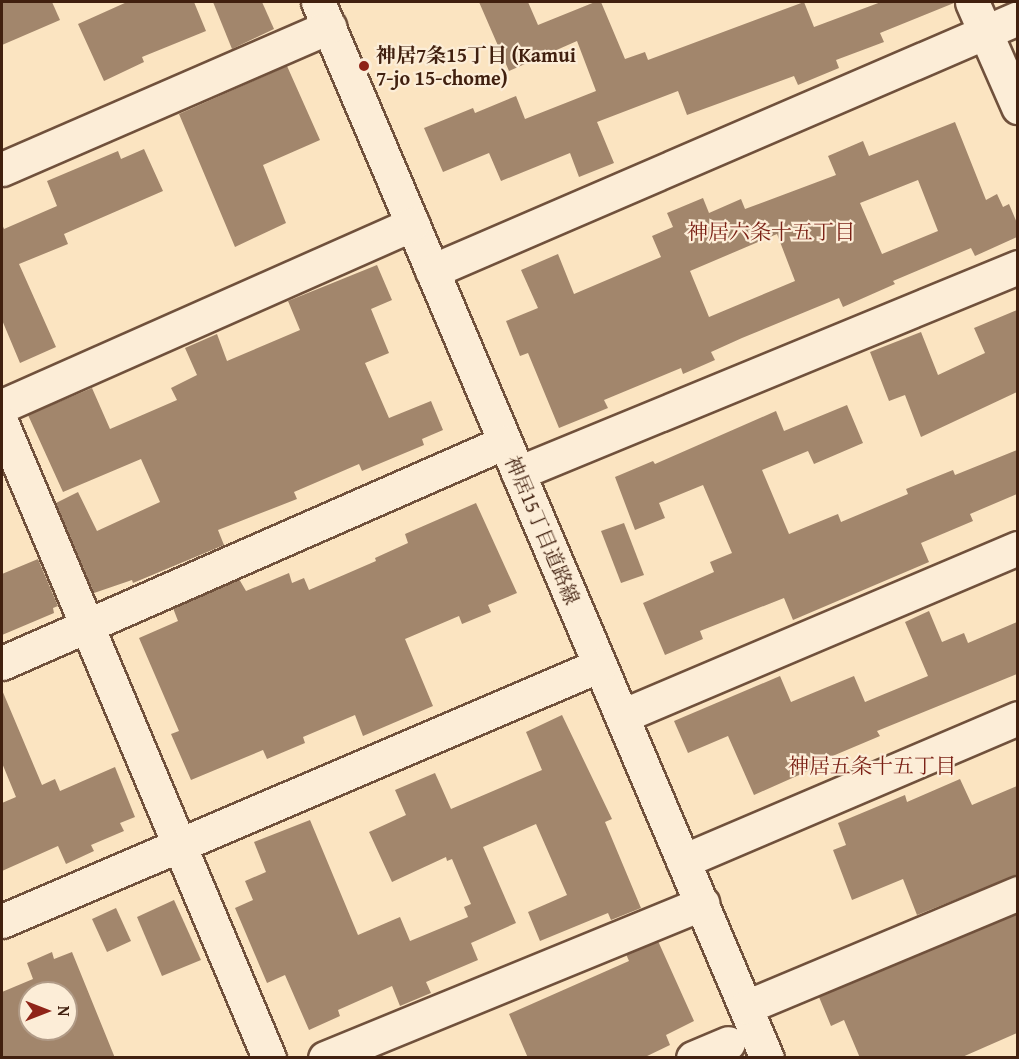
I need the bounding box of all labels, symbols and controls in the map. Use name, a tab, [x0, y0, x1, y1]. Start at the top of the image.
place label: 神居7条15丁目 (Kamui 7-jo 15-chome)	[376, 42, 576, 89]
marker: 神居7条15丁目 (Kamui 7-jo 15-chome)	[357, 59, 371, 73]
district label: 神居六条十五丁目	[687, 219, 855, 245]
street label: 神居15丁目道路線	[501, 452, 585, 608]
district label: 神居五条十五丁目	[788, 753, 956, 779]
north arrow	[18, 981, 78, 1041]
text: N	[52, 1006, 76, 1016]

